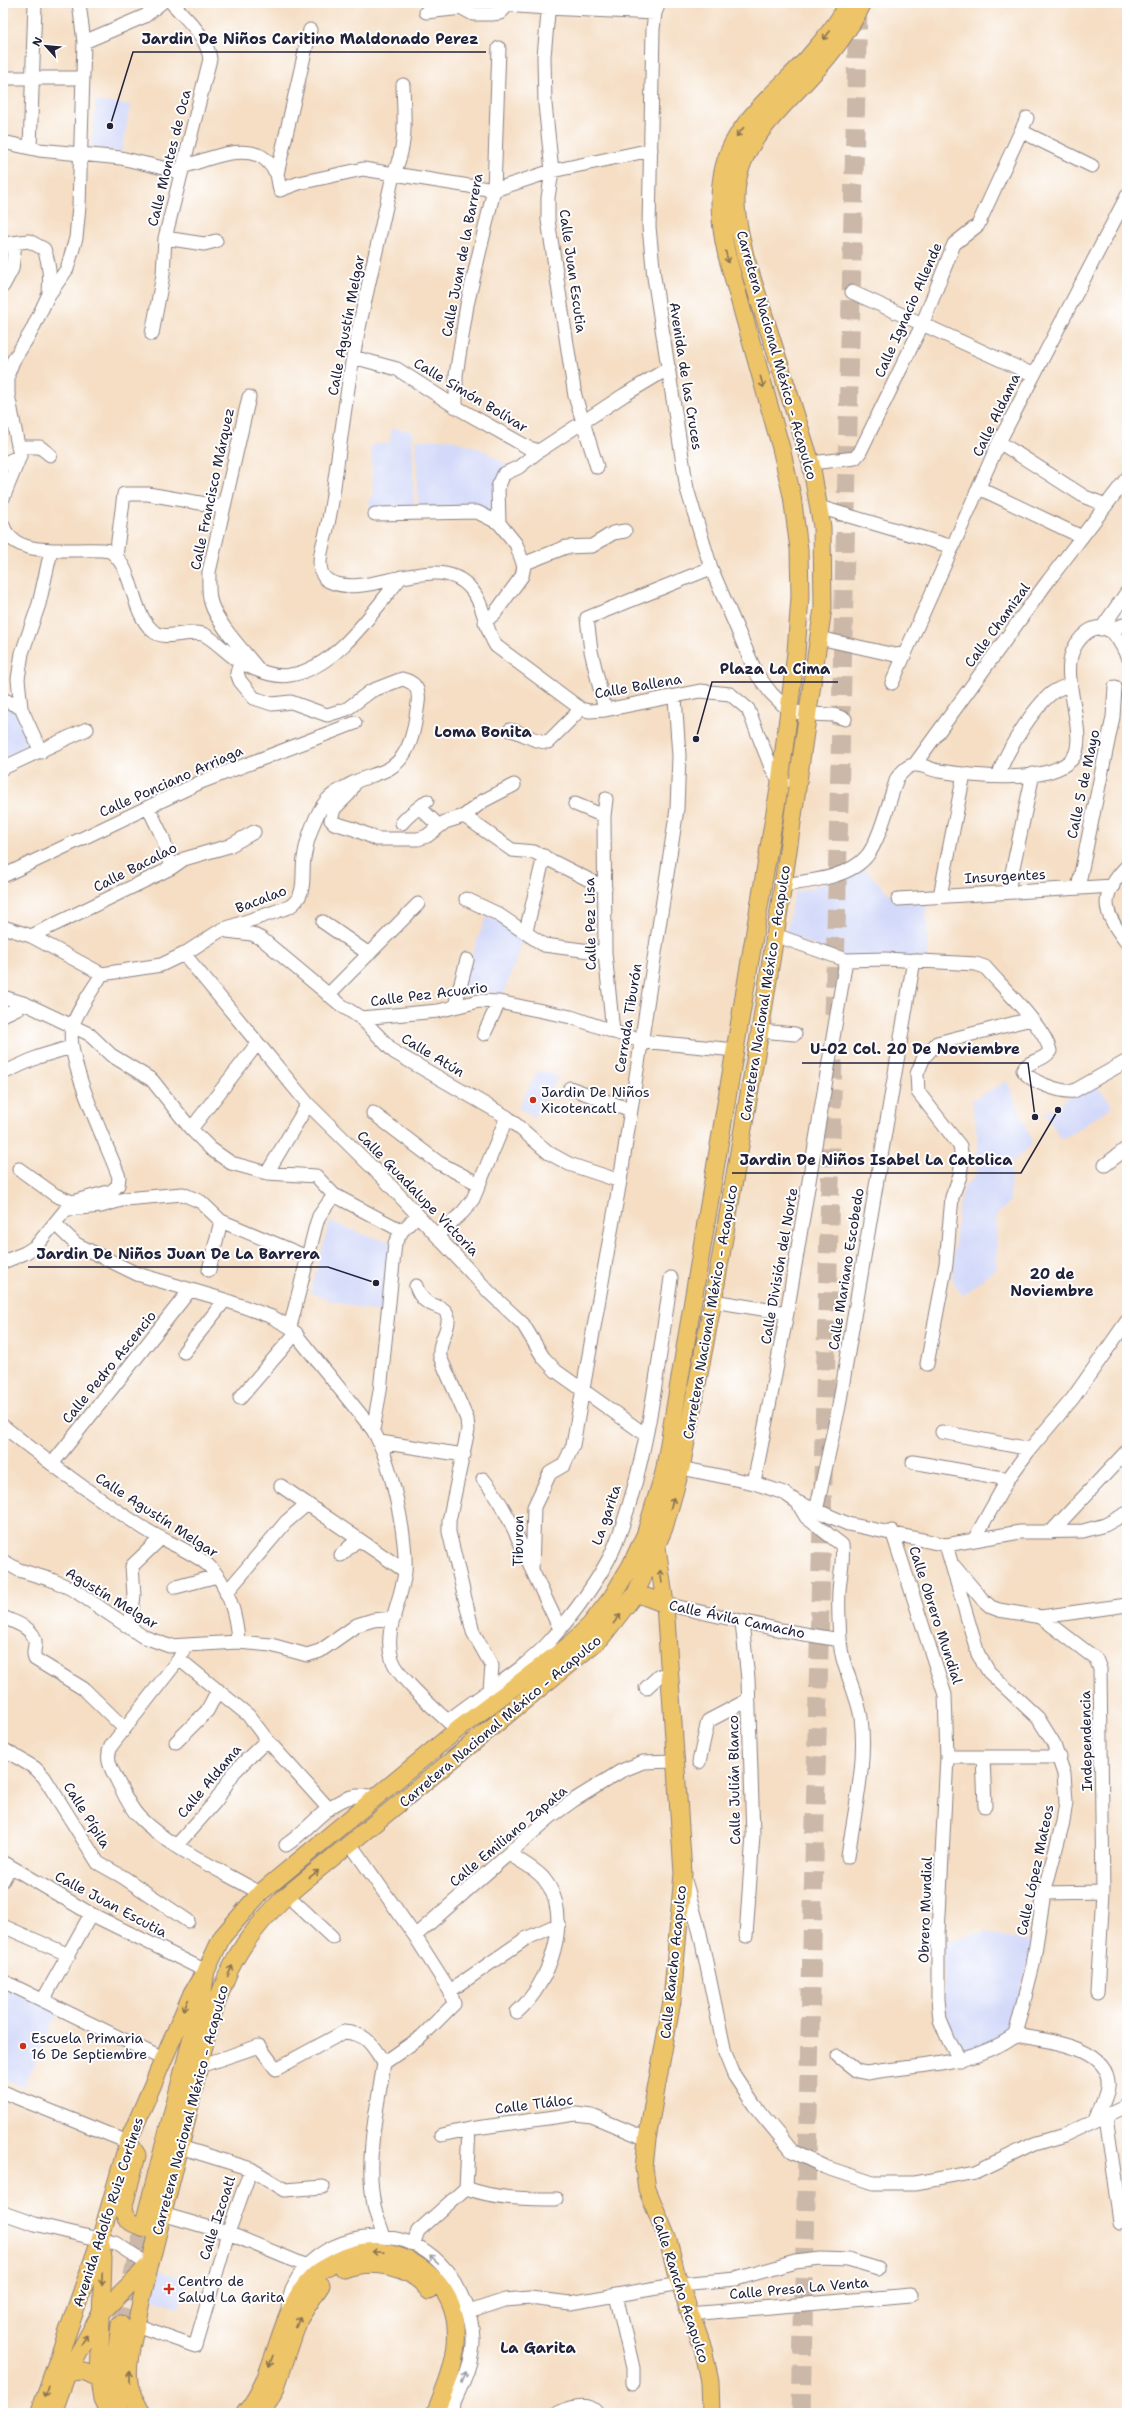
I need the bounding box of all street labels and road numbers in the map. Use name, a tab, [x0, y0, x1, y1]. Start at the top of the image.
street label: Calle Montes de Oca	[143, 87, 195, 228]
street label: Calle Juan de la Barrera	[437, 171, 487, 338]
street label: Calle Juan Escutia	[555, 208, 591, 334]
street label: Carretera Nacional México - Acapulco	[733, 228, 821, 482]
street label: Calle Ignacio Allende	[870, 240, 946, 380]
street label: Calle Agustín Melgar	[324, 253, 369, 397]
street label: Avenida de las Cruces	[665, 301, 707, 451]
street label: Calle Simón Bolívar	[411, 354, 532, 436]
street label: Calle Aldama	[968, 370, 1024, 460]
street label: Calle Francisco Márquez	[186, 406, 238, 572]
street label: Calle Chamizal	[960, 579, 1034, 671]
street label: Calle Ballena	[593, 669, 683, 703]
street label: Calle 5 de Mayo	[1063, 728, 1103, 840]
street label: Calle Ponciano Arriaga	[96, 741, 246, 821]
street label: Calle Bacalao	[90, 838, 180, 896]
street label: Carretera Nacional México - Acapulco	[736, 864, 794, 1122]
street label: Insurgentes	[964, 865, 1046, 887]
street label: Calle Pez Lisa	[580, 877, 600, 971]
street label: Bacalao	[233, 881, 289, 917]
street label: Cerrada Tiburón	[610, 962, 646, 1074]
street label: Calle Pez Acuario	[369, 978, 489, 1010]
street label: Calle Atún	[398, 1029, 468, 1081]
street label: Calle Guadalupe Victoria	[353, 1126, 483, 1260]
street label: Carretera Nacional México - Acapulco	[679, 1183, 741, 1441]
street label: Calle División del Norte	[756, 1186, 802, 1346]
street label: Calle Mariano Escobedo	[824, 1187, 868, 1351]
street label: Calle Pedro Ascencio	[58, 1307, 160, 1427]
street label: Calle Agustín Melgar	[92, 1468, 222, 1562]
street label: La garita	[587, 1482, 625, 1547]
street label: Tiburon	[509, 1515, 527, 1567]
street label: Calle Obrero Mundial	[905, 1544, 967, 1687]
street label: Agustín Melgar	[62, 1563, 162, 1633]
street label: Calle Ávila Camacho	[667, 1596, 807, 1642]
street label: Carretera Nacional México - Acapulco	[395, 1631, 605, 1811]
street label: Independencia	[1076, 1690, 1096, 1792]
street label: Calle Julián Blanco	[724, 1715, 744, 1845]
street label: Calle Aldama	[173, 1740, 245, 1821]
street label: Calle Pípila	[60, 1779, 115, 1852]
street label: Calle Emiliano Zapata	[445, 1781, 571, 1891]
street label: Calle López Mateos	[1012, 1803, 1058, 1937]
street label: Obrero Mundial	[914, 1856, 936, 1963]
street label: Calle Juan Escutia	[52, 1867, 170, 1941]
street label: Calle Rancho Acapulco	[656, 1884, 690, 2040]
street label: Carretera Nacional México - Acapulco	[148, 1983, 232, 2237]
street label: Calle Tláloc	[494, 2090, 574, 2118]
street label: Avenida Adolfo Ruiz Cortines	[69, 2115, 147, 2309]
street label: Calle Izcoatl	[195, 2173, 239, 2262]
street label: Calle Rancho Acapulco	[649, 2213, 713, 2365]
street label: Calle Presa La Venta	[729, 2273, 870, 2303]

